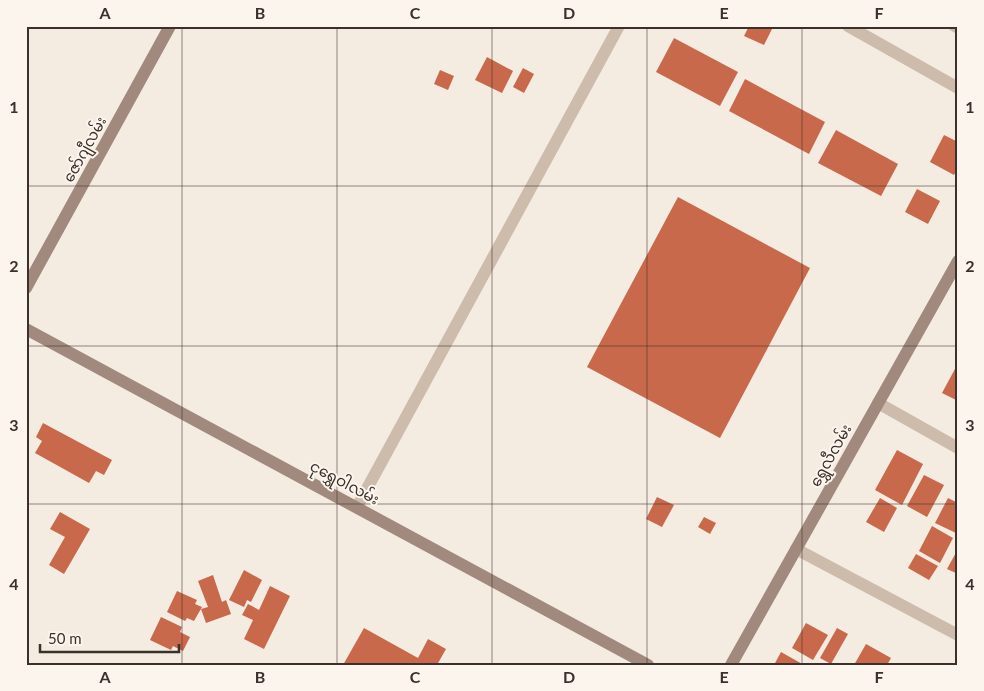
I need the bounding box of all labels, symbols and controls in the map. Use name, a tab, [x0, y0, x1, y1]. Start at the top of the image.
text: A	[98, 3, 111, 22]
text: B	[255, 3, 265, 22]
text: C	[410, 3, 421, 22]
text: D	[563, 3, 575, 22]
text: E	[719, 3, 729, 22]
text: F	[874, 3, 884, 22]
text: 1	[9, 97, 19, 116]
text: 1	[965, 97, 975, 116]
street label: ဇော်ဂျီလမ်း	[59, 113, 113, 187]
text: 2	[9, 256, 19, 275]
text: 2	[965, 256, 975, 275]
text: 3	[9, 415, 19, 434]
text: 3	[965, 415, 975, 434]
street label: ရွှေလီလမ်း	[805, 421, 858, 491]
street label: ငုရွှေဝါလမ်း	[305, 456, 383, 511]
text: 4	[9, 574, 19, 593]
text: 4	[965, 574, 975, 593]
scale bar	[40, 621, 179, 653]
text: 50 m	[48, 629, 82, 647]
text: A	[98, 667, 111, 686]
text: B	[255, 667, 265, 686]
text: C	[410, 667, 421, 686]
text: D	[563, 667, 575, 686]
text: E	[719, 667, 729, 686]
text: F	[874, 667, 884, 686]

